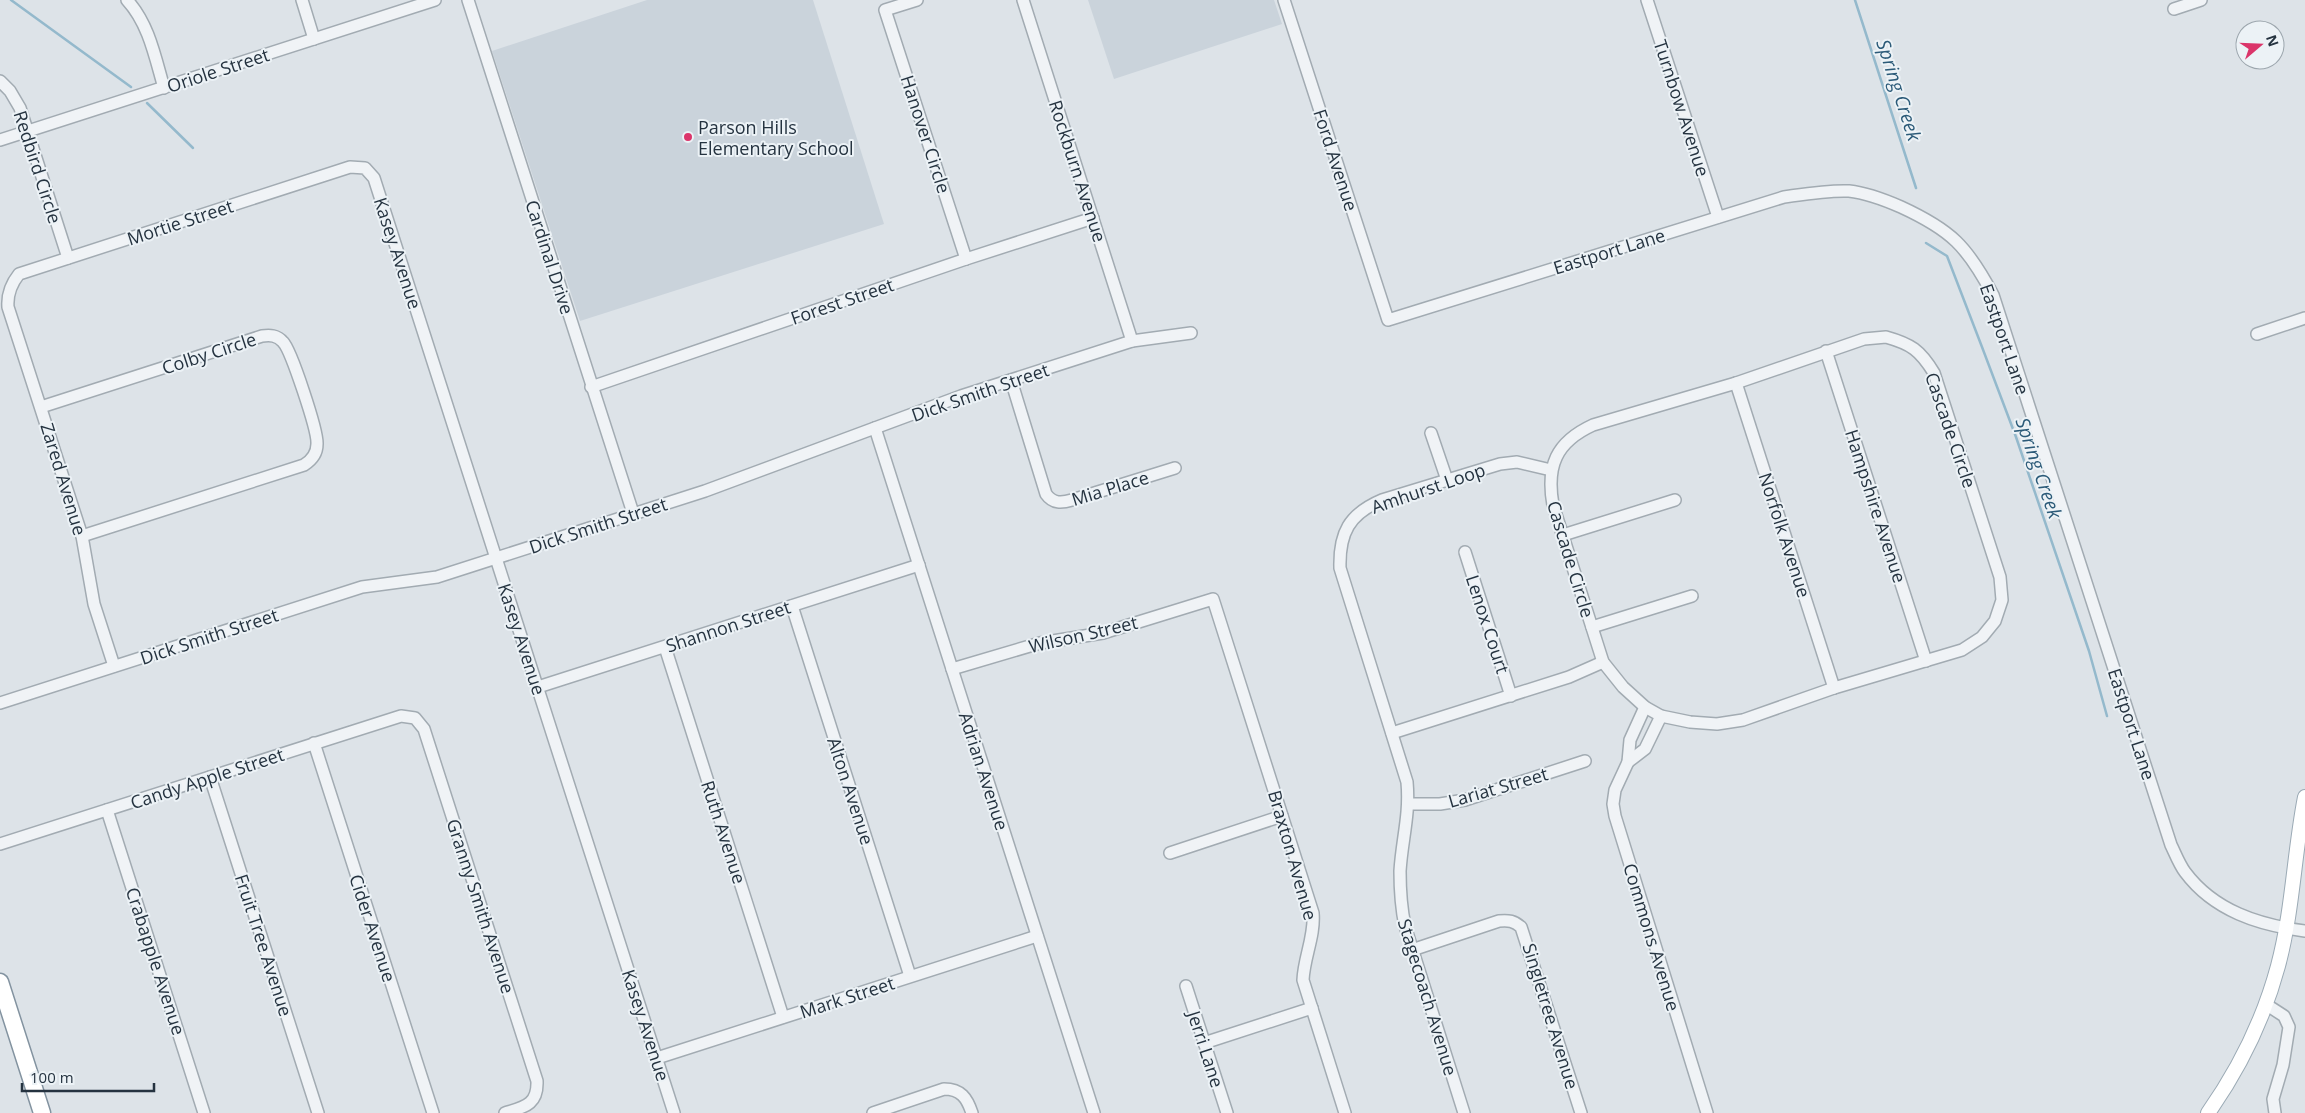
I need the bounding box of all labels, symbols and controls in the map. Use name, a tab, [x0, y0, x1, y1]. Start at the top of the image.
north arrow	[2235, 20, 2285, 70]
text: N	[2262, 32, 2284, 49]
water label: Spring Creek	[1870, 36, 1928, 145]
street label: Turnbow Avenue	[1649, 37, 1715, 179]
street label: Oriole Street	[164, 42, 272, 98]
street label: Hanover Circle	[896, 72, 956, 196]
street label: Rockburn Avenue	[1044, 97, 1112, 245]
street label: Ford Avenue	[1308, 106, 1364, 214]
street label: Redbird Circle	[8, 107, 68, 227]
place label: Parson Hills Elementary School	[698, 115, 854, 160]
marker: Parson Hills Elementary School	[682, 131, 694, 143]
street label: Mortie Street	[124, 194, 236, 250]
street label: Kasey Avenue	[369, 194, 427, 312]
street label: Cardinal Drive	[520, 197, 580, 317]
street label: Eastport Lane	[1550, 223, 1668, 279]
street label: Forest Street	[787, 272, 897, 330]
street label: Eastport Lane	[1975, 280, 2035, 398]
street label: Colby Circle	[159, 326, 259, 380]
street label: Dick Smith Street	[908, 357, 1052, 427]
street label: Cascade Circle	[1920, 369, 1982, 491]
water label: Spring Creek	[2010, 414, 2069, 523]
street label: Zared Avenue	[36, 420, 92, 538]
street label: Hampshire Avenue	[1840, 426, 1912, 586]
street label: Amhurst Loop	[1368, 457, 1488, 519]
street label: Mia Place	[1068, 465, 1152, 511]
street label: Norfolk Avenue	[1754, 469, 1816, 601]
street label: Dick Smith Street	[526, 491, 670, 559]
street label: Cascade Circle	[1542, 498, 1600, 620]
street label: Lenox Court	[1461, 572, 1515, 676]
street label: Kasey Avenue	[493, 580, 551, 698]
street label: Shannon Street	[663, 595, 793, 657]
street label: Dick Smith Street	[137, 602, 281, 670]
street label: Wilson Street	[1026, 610, 1140, 658]
street label: Eastport Lane	[2103, 665, 2161, 783]
street label: Adrian Avenue	[954, 709, 1014, 833]
street label: Alton Avenue	[822, 734, 880, 848]
street label: Candy Apple Street	[127, 742, 287, 814]
street label: Lariat Street	[1445, 761, 1551, 813]
street label: Ruth Avenue	[696, 777, 752, 887]
street label: Braxton Avenue	[1263, 787, 1323, 923]
street label: Granny Smith Avenue	[441, 816, 521, 996]
street label: Commons Avenue	[1618, 860, 1686, 1014]
street label: Fruit Tree Avenue	[230, 871, 298, 1019]
street label: Cider Avenue	[344, 871, 402, 985]
street label: Crabapple Avenue	[121, 884, 191, 1038]
street label: Stagecoach Avenue	[1393, 916, 1463, 1078]
street label: Singletree Avenue	[1517, 940, 1585, 1092]
street label: Kasey Avenue	[617, 966, 675, 1084]
street label: Mark Street	[797, 970, 897, 1024]
street label: Jerri Lane	[1182, 1006, 1230, 1090]
scale bar	[22, 1060, 155, 1092]
text: 100 m	[30, 1067, 74, 1087]

